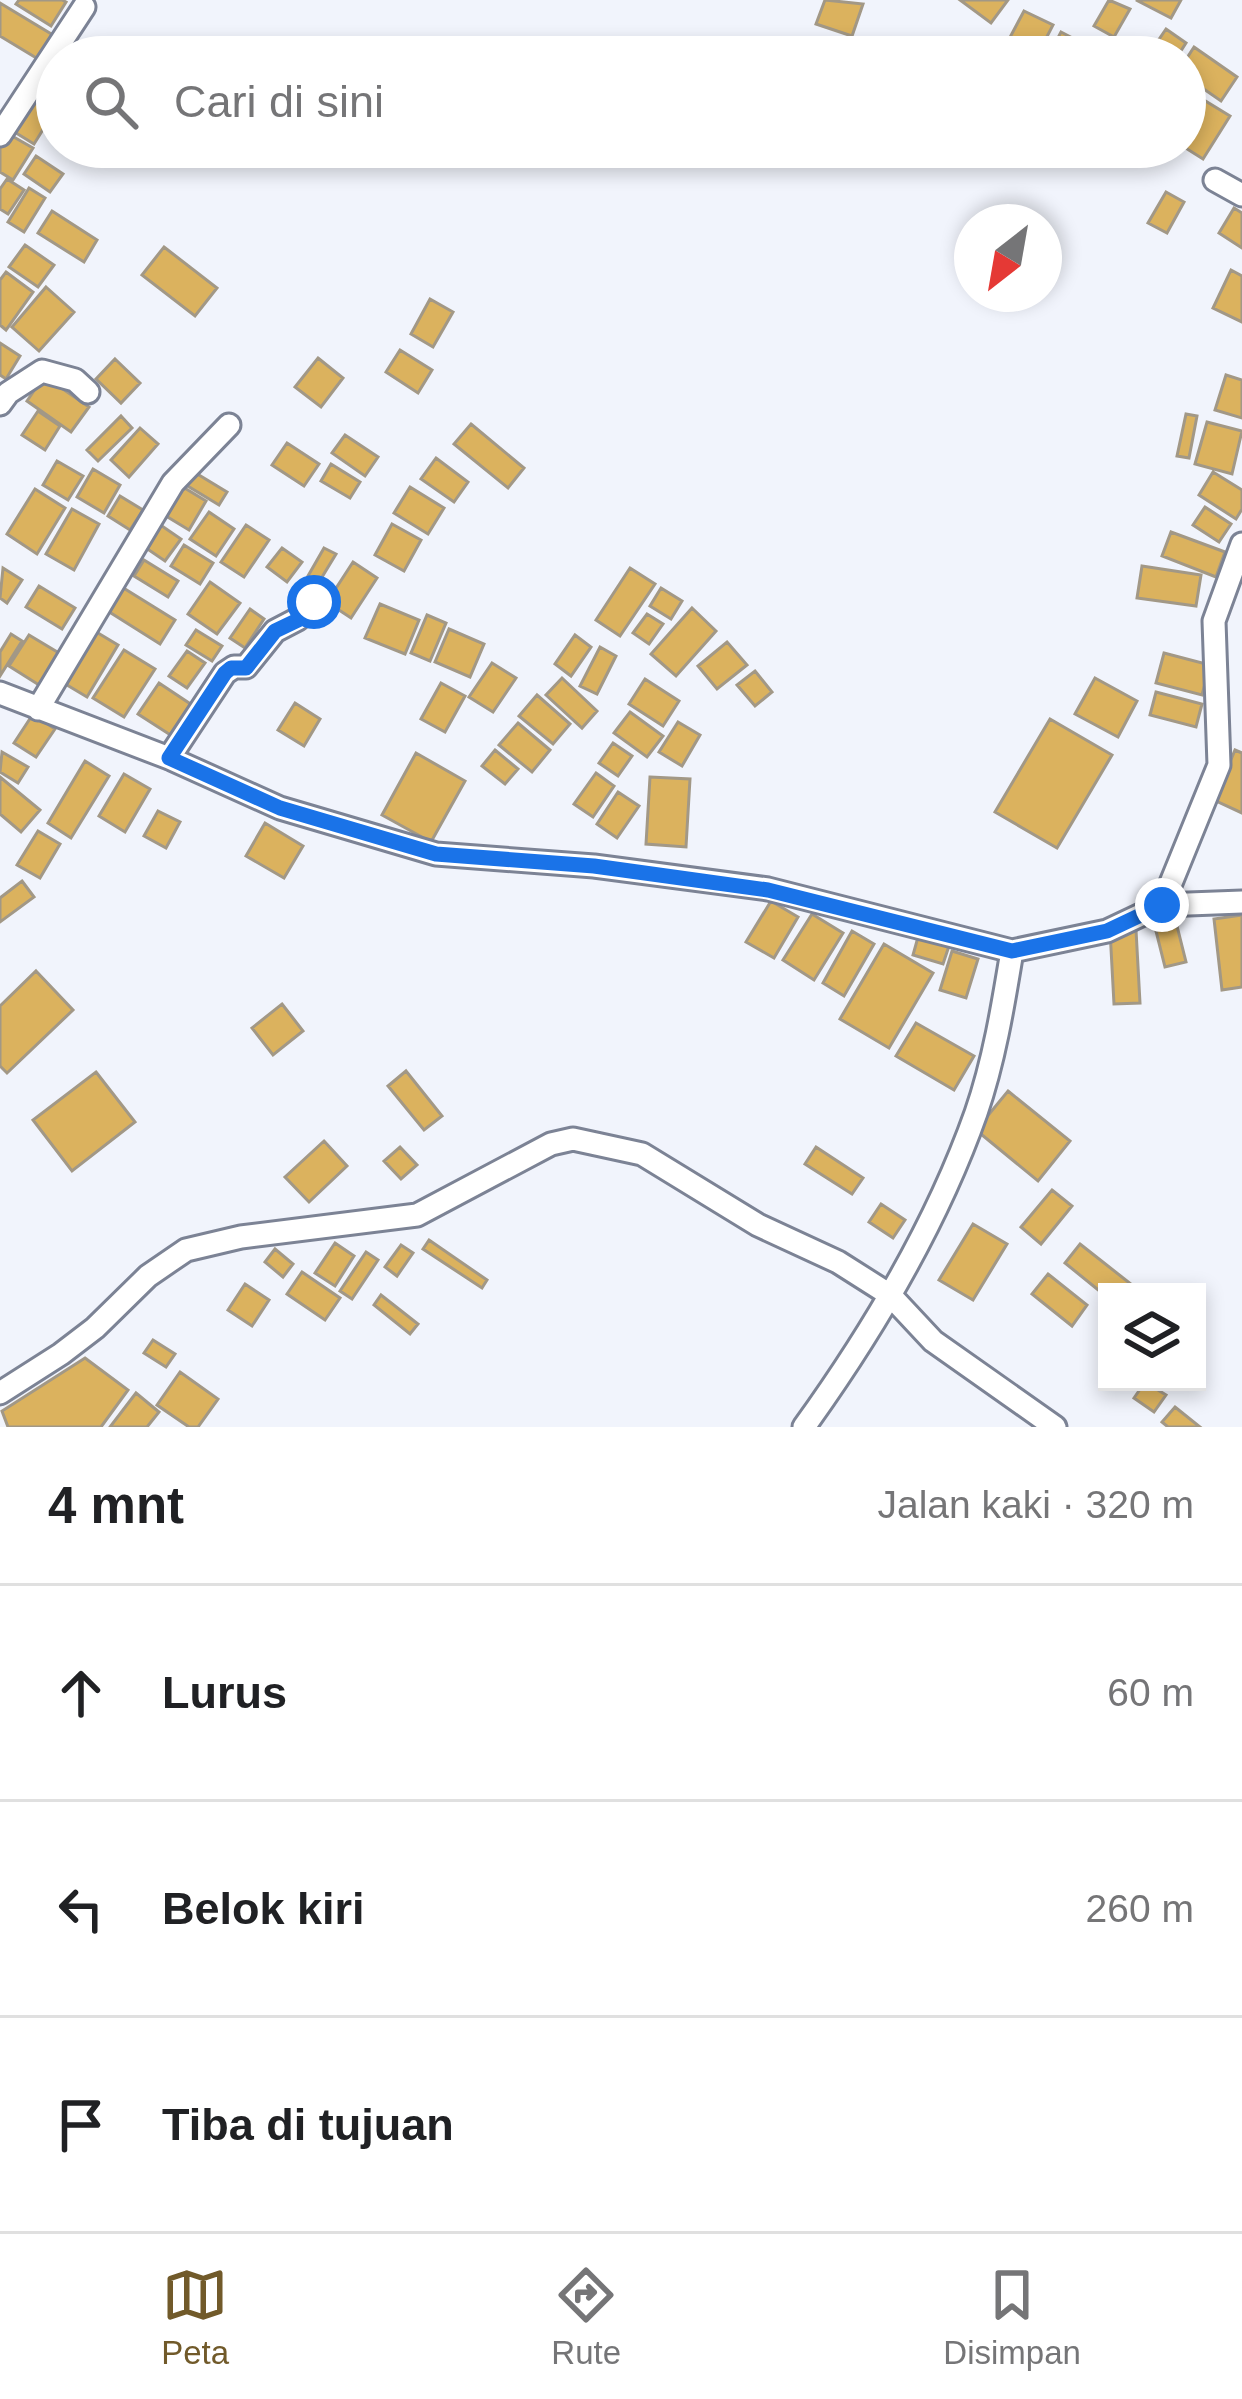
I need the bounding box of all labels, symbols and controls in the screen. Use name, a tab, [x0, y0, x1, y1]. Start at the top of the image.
search box	[36, 36, 1206, 168]
icon: search	[78, 69, 144, 135]
text: Cari di sini	[174, 76, 384, 127]
north arrow	[954, 204, 1062, 312]
route start	[287, 575, 341, 629]
route end	[1135, 878, 1189, 932]
map controls	[1098, 1283, 1206, 1391]
button: layers	[1098, 1283, 1206, 1391]
text: 4 mnt	[48, 1477, 184, 1534]
text: Jalan kaki · 320 m	[878, 1483, 1194, 1526]
icon: ahead	[48, 1660, 114, 1726]
text: Lurus	[162, 1667, 287, 1718]
text: 60 m	[1107, 1671, 1194, 1714]
icon: left	[48, 1876, 114, 1942]
text: Belok kiri	[162, 1883, 365, 1934]
text: 260 m	[1086, 1887, 1194, 1930]
icon: arrive	[48, 2092, 114, 2158]
text: Tiba di tujuan	[162, 2099, 454, 2150]
tab: Peta	[161, 2262, 229, 2372]
tab: Rute	[551, 2262, 621, 2372]
tab: Disimpan	[943, 2262, 1081, 2372]

